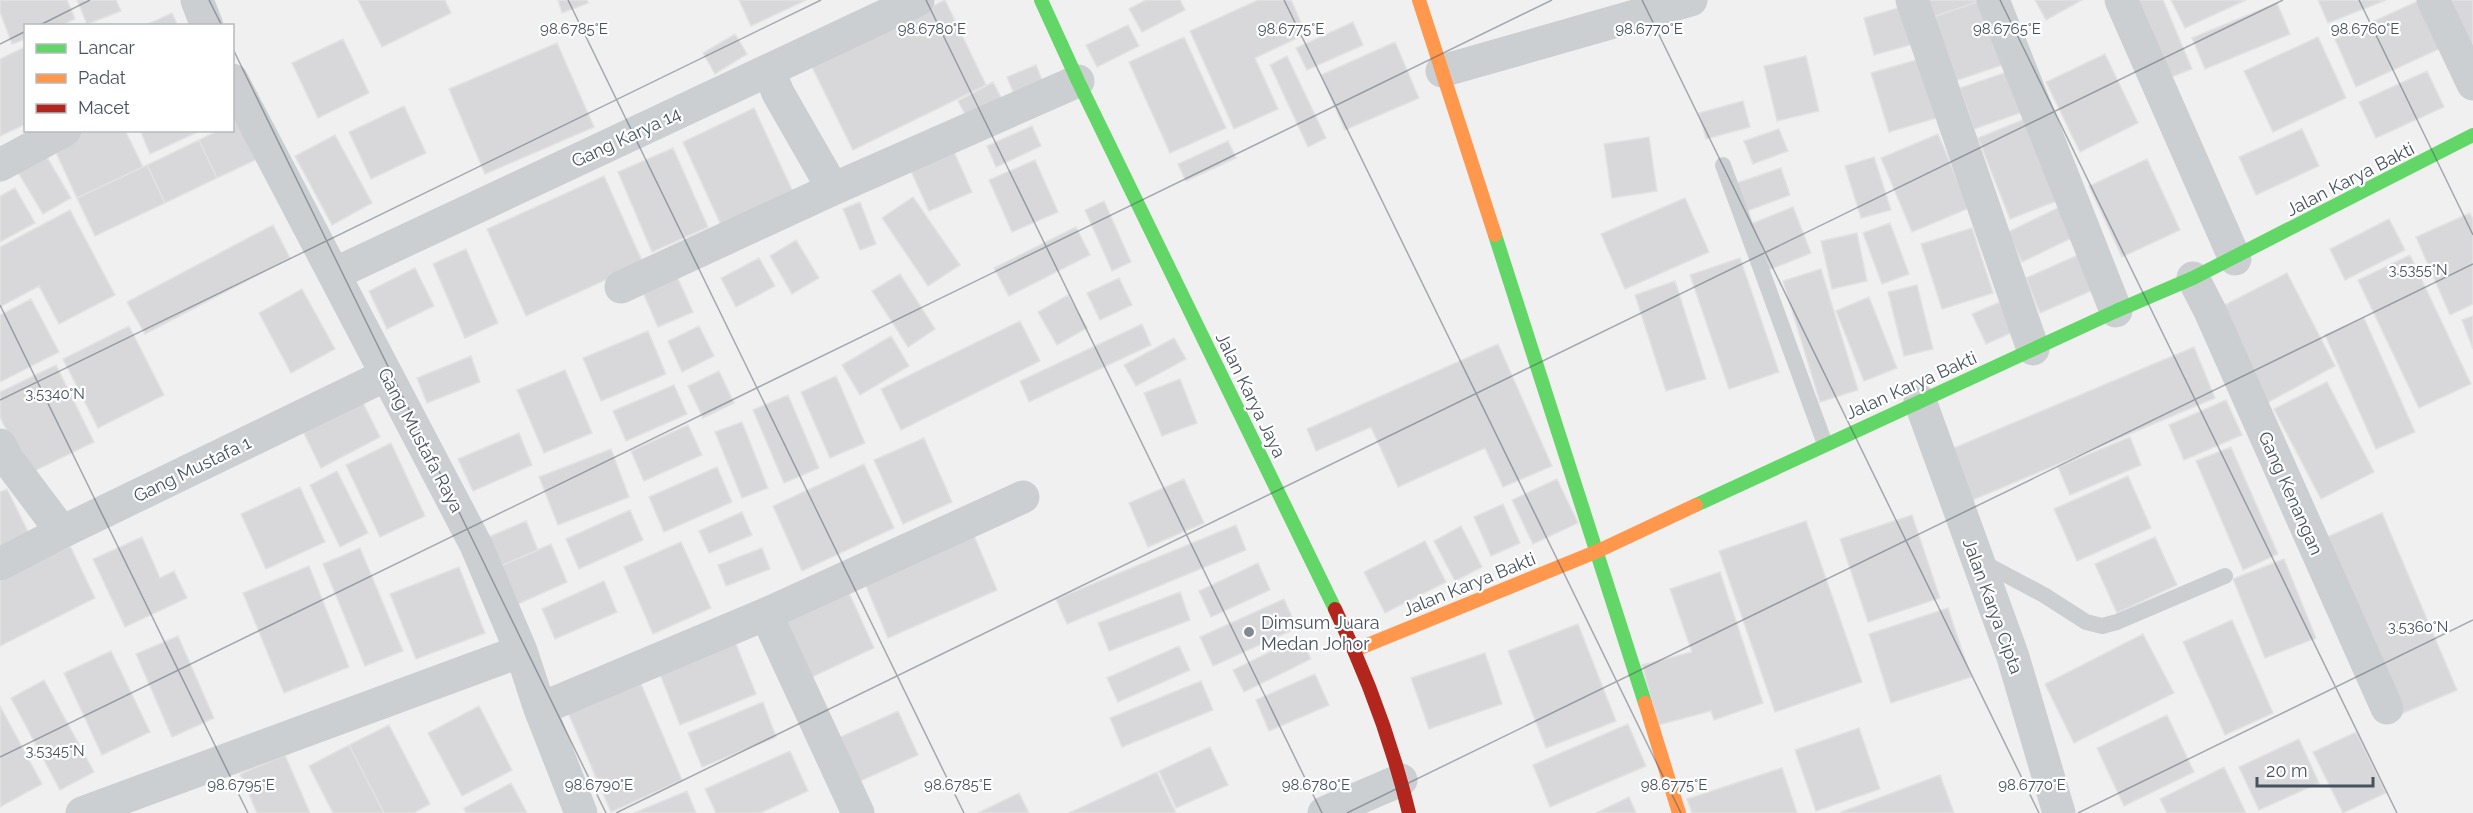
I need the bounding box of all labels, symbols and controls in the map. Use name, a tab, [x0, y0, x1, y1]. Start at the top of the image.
text: 98.6785°E	[540, 20, 608, 38]
text: 98.6780°E	[898, 20, 966, 38]
text: 98.6775°E	[1258, 20, 1324, 38]
text: 98.6770°E	[1615, 20, 1683, 38]
text: 98.6765°E	[1973, 20, 2041, 38]
text: 98.6760°E	[2331, 20, 2399, 38]
legend	[24, 24, 234, 132]
text: Lancar	[78, 37, 135, 58]
text: Padat	[78, 67, 126, 88]
text: Macet	[78, 97, 130, 118]
street label: Gang Karya 14	[568, 102, 684, 171]
street label: Jalan Karya Bakti	[2282, 138, 2418, 220]
text: 3.5355°N	[2389, 261, 2447, 279]
street label: Jalan Karya Jaya	[1212, 329, 1290, 461]
street label: Jalan Karya Bakti	[1842, 347, 1980, 423]
street label: Gang Mustafa Raya	[374, 364, 468, 516]
text: 3.5340°N	[25, 385, 85, 403]
street label: Gang Kenangan	[2254, 428, 2328, 558]
street label: Gang Mustafa 1	[130, 431, 254, 506]
street label: Jalan Karya Cipta	[1959, 535, 2027, 677]
street label: Jalan Karya Bakti	[1400, 548, 1538, 620]
place label: Dimsum Juara Medan Johor	[1261, 612, 1380, 654]
text: 3.5360°N	[2388, 618, 2448, 636]
marker: Dimsum Juara Medan Johor	[1242, 625, 1256, 639]
text: 3.5345°N	[26, 742, 84, 760]
scale bar	[2257, 750, 2372, 788]
text: 20 m	[2266, 760, 2308, 781]
text: 98.6795°E	[207, 776, 275, 794]
text: 98.6790°E	[565, 776, 633, 794]
text: 98.6785°E	[924, 776, 992, 794]
text: 98.6780°E	[1282, 776, 1350, 794]
text: 98.6775°E	[1641, 776, 1707, 794]
text: 98.6770°E	[1998, 776, 2066, 794]

